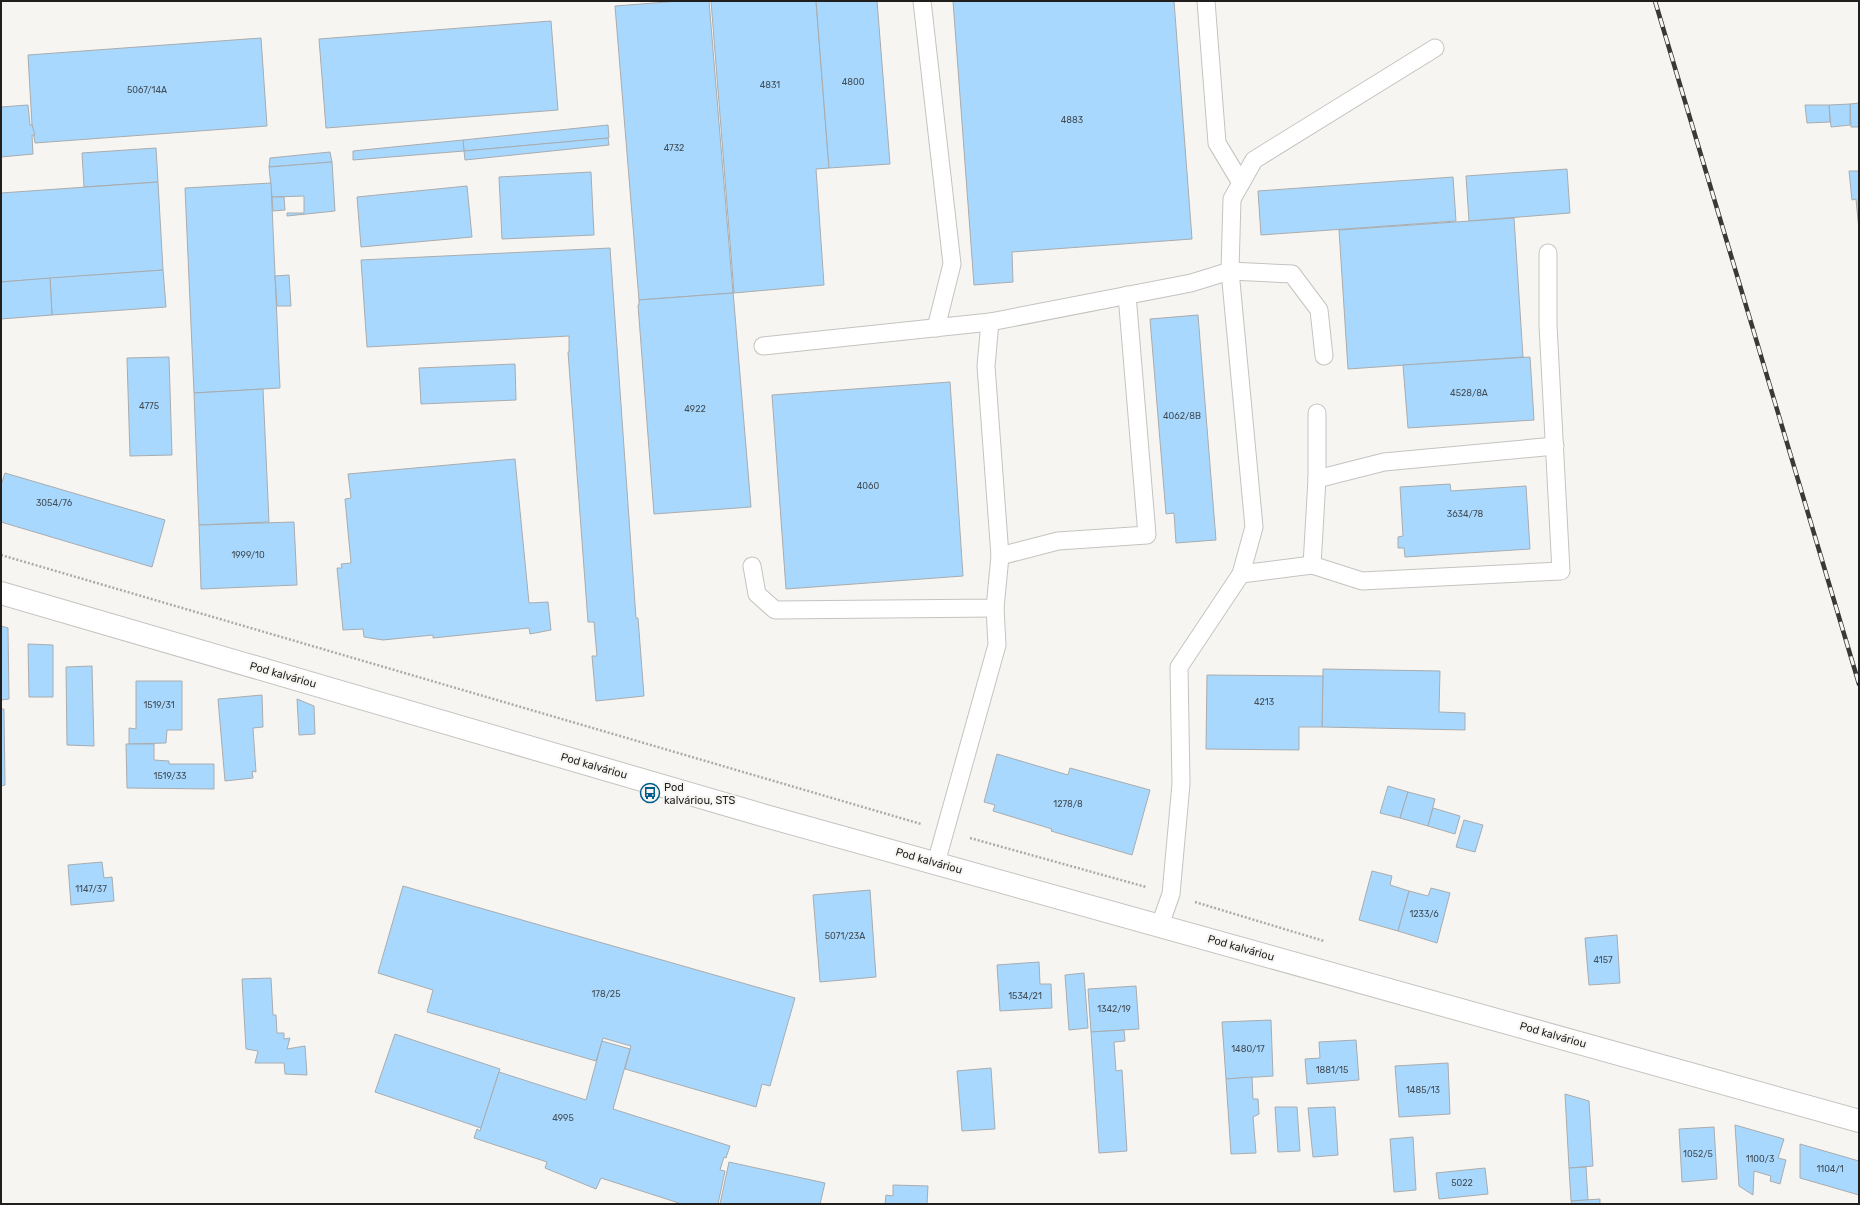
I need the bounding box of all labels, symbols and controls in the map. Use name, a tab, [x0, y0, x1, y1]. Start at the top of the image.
house number: 4800	[842, 77, 865, 87]
house number: 4831	[760, 80, 780, 90]
house number: 5067/14A	[127, 85, 167, 95]
house number: 4883	[1061, 115, 1083, 125]
house number: 4732	[664, 143, 684, 153]
house number: 4528/8A	[1450, 388, 1488, 398]
house number: 4775	[139, 401, 159, 411]
house number: 4922	[684, 404, 706, 414]
house number: 4062/8B	[1163, 411, 1201, 421]
house number: 4060	[857, 481, 880, 491]
house number: 3054/76	[36, 498, 73, 508]
house number: 3634/78	[1447, 509, 1484, 519]
house number: 1999/10	[231, 550, 265, 560]
street label: Pod kalváriou	[248, 659, 318, 691]
house number: 4213	[1254, 697, 1274, 707]
house number: 1519/31	[143, 700, 175, 710]
street label: Pod kalváriou	[559, 750, 629, 782]
house number: 1519/33	[154, 771, 186, 781]
place label: Pod kalváriou, STS	[664, 781, 736, 807]
bus stop icon: Pod kalváriou, STS	[639, 782, 661, 804]
house number: 1278/8	[1053, 799, 1083, 809]
street label: Pod kalváriou	[894, 845, 964, 877]
house number: 1147/37	[75, 884, 107, 894]
house number: 1233/6	[1409, 909, 1439, 919]
house number: 5071/23A	[825, 931, 865, 941]
street label: Pod kalváriou	[1206, 932, 1276, 964]
house number: 4157	[1593, 955, 1613, 965]
house number: 178/25	[592, 989, 621, 999]
house number: 1534/21	[1008, 991, 1042, 1001]
house number: 1342/19	[1097, 1004, 1131, 1014]
street label: Pod kalváriou	[1518, 1019, 1588, 1051]
house number: 1480/17	[1231, 1044, 1265, 1054]
house number: 1881/15	[1316, 1065, 1348, 1075]
house number: 1485/13	[1406, 1085, 1440, 1095]
house number: 4995	[552, 1113, 574, 1123]
house number: 1052/5	[1683, 1149, 1713, 1159]
house number: 1100/3	[1746, 1154, 1774, 1164]
house number: 1104/1	[1816, 1164, 1844, 1174]
house number: 5022	[1451, 1178, 1473, 1188]

